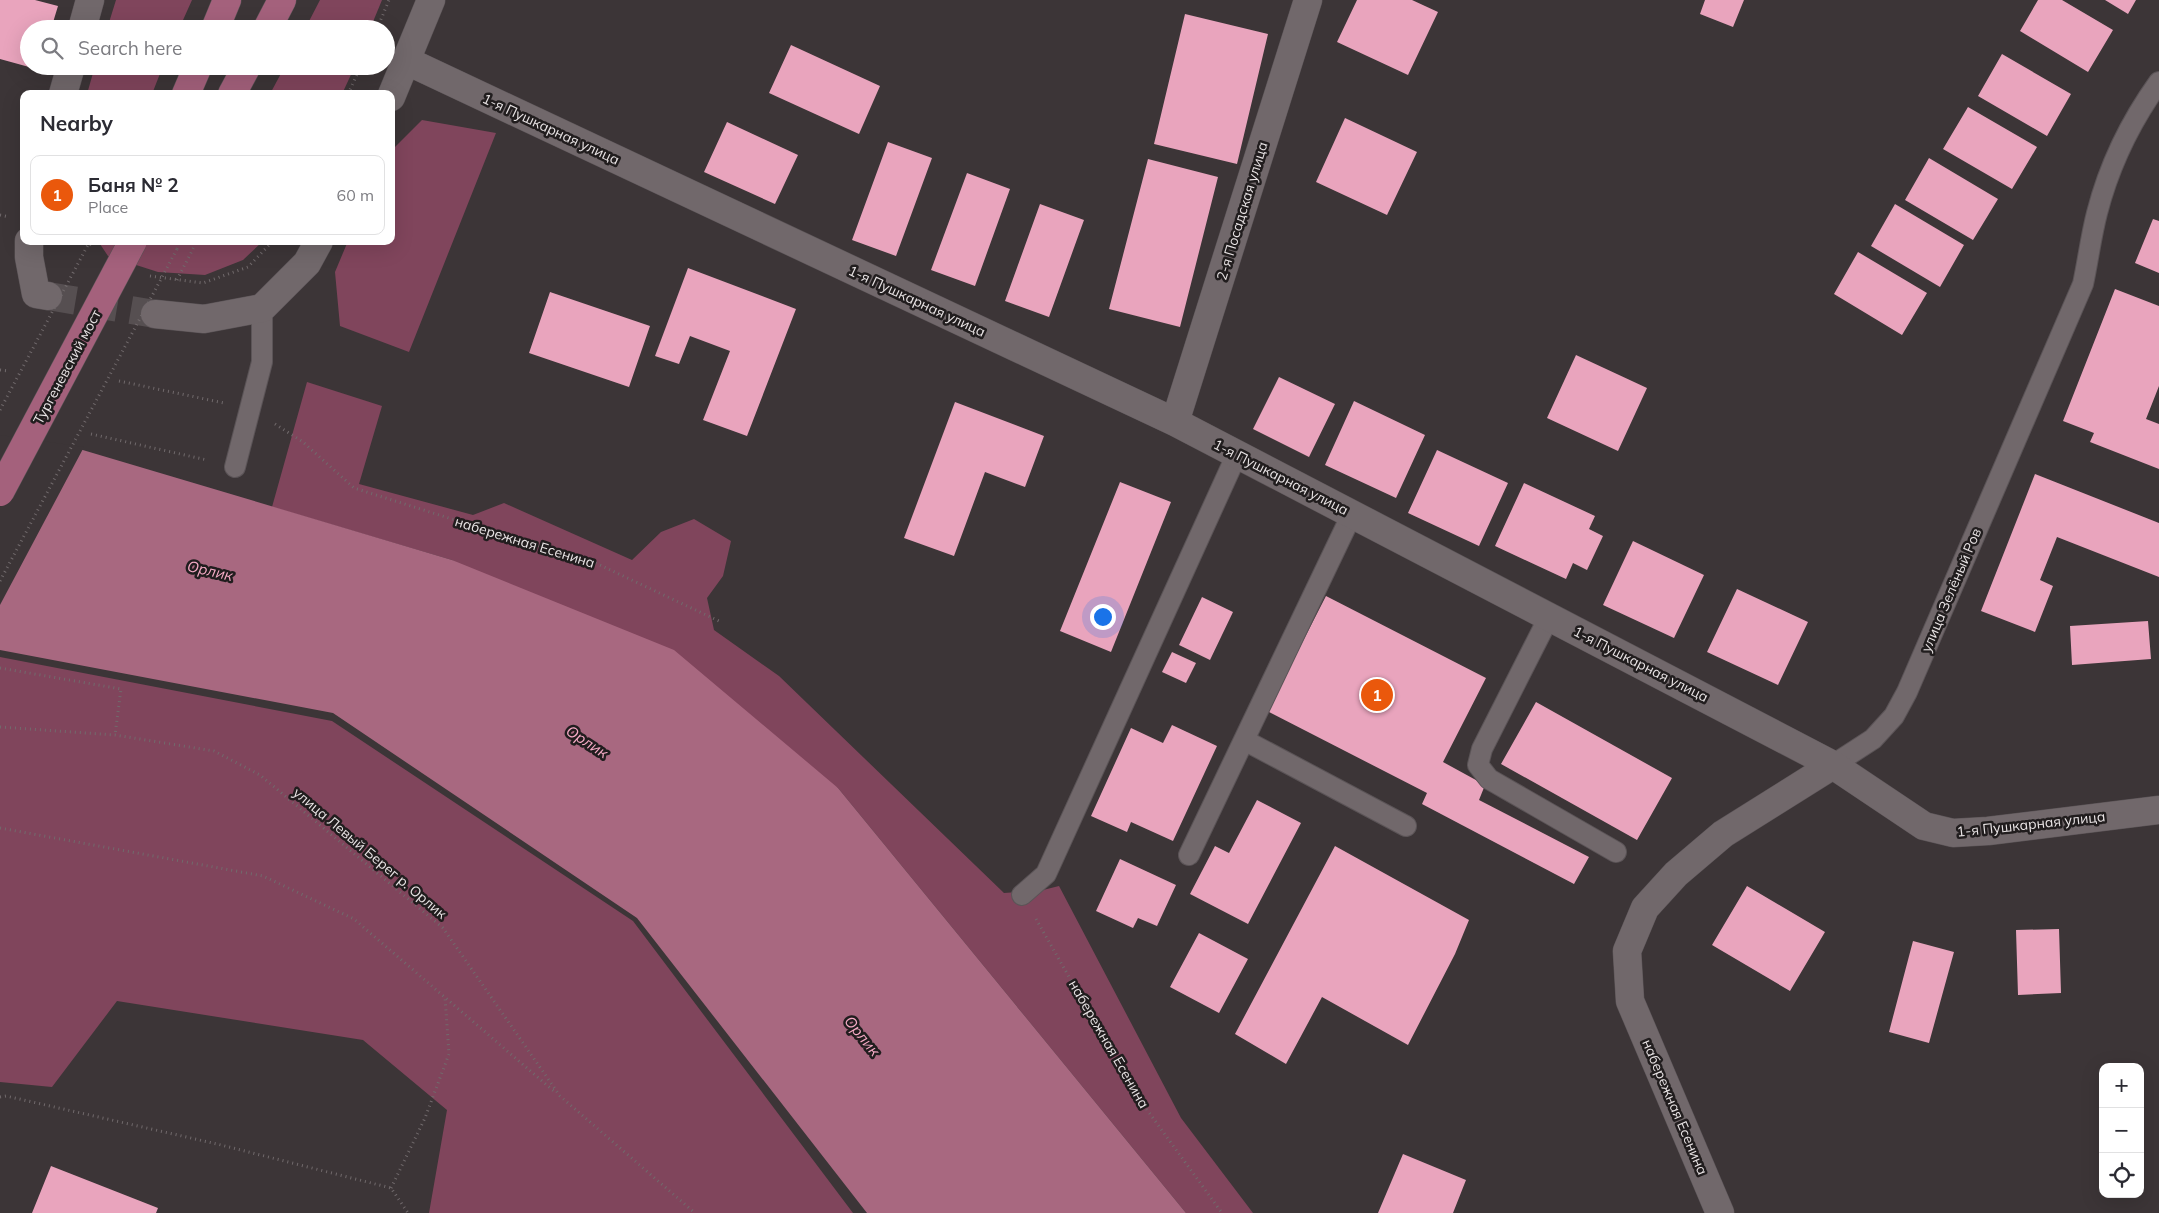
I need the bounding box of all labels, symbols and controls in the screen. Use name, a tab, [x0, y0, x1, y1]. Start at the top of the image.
search box	[20, 20, 395, 75]
icon: search	[38, 34, 66, 62]
text: Search here	[78, 36, 182, 60]
street label: 1-я Пушкарная улица	[480, 89, 622, 169]
text: Nearby	[40, 110, 113, 136]
street label: 2-я Посадская улица	[1212, 140, 1272, 282]
text: Баня № 2	[88, 173, 179, 197]
text: 1	[52, 185, 62, 205]
text: 60 m	[337, 185, 374, 205]
text: Place	[88, 197, 128, 217]
street label: 1-я Пушкарная улица	[846, 261, 988, 341]
street label: Тургеневский мост	[29, 306, 105, 427]
street label: 1-я Пушкарная улица	[1210, 435, 1352, 519]
street label: набережная Есенина	[453, 512, 597, 572]
street label: улица Зелёный Ров	[1917, 525, 1985, 655]
water label: Орлик	[185, 556, 236, 585]
your location	[1090, 604, 1116, 630]
street label: 1-я Пушкарная улица	[1570, 622, 1712, 706]
pin: 1	[1361, 676, 1393, 714]
water label: Орлик	[563, 721, 613, 763]
street label: улица Левый Берег р. Орлик	[290, 783, 451, 923]
street label: 1-я Пушкарная улица	[1956, 807, 2106, 841]
street label: набережная Есенина	[1065, 977, 1153, 1111]
water label: Орлик	[840, 1012, 885, 1060]
street label: набережная Есенина	[1638, 1037, 1712, 1177]
map controls	[2099, 1063, 2144, 1198]
button: +	[2099, 1063, 2144, 1108]
button: −	[2099, 1108, 2144, 1153]
button: locate	[2099, 1153, 2144, 1198]

